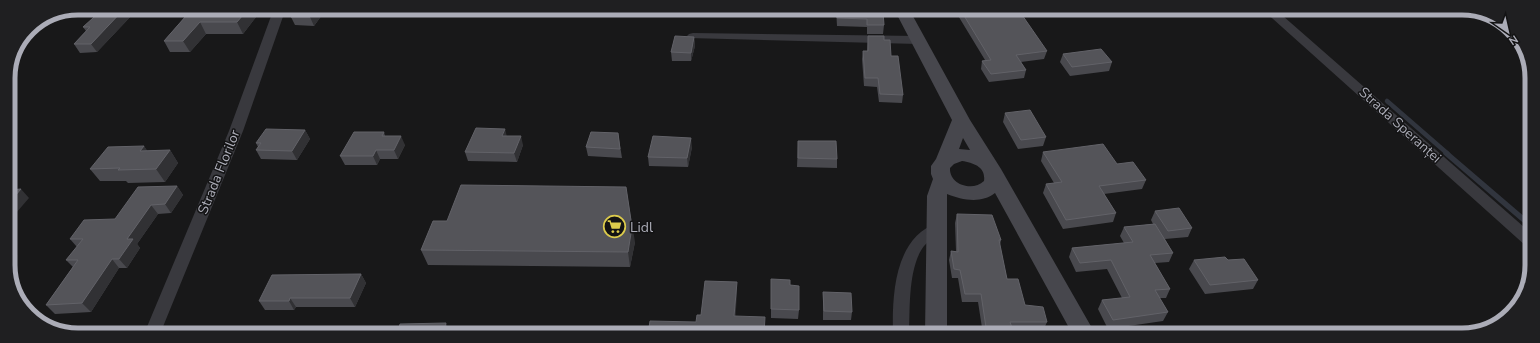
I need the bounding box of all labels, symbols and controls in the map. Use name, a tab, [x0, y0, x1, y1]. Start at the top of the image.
north arrow	[1488, 12, 1528, 52]
text: N	[1506, 31, 1521, 48]
street label: Strada Speranței	[1355, 83, 1445, 167]
street label: Strada Florilor	[193, 127, 245, 217]
supermarket icon: Lidl	[601, 214, 627, 240]
place label: Lidl	[630, 218, 654, 237]

